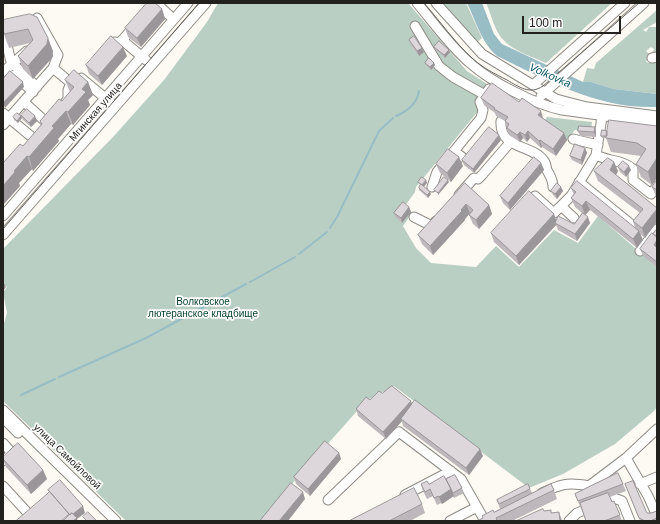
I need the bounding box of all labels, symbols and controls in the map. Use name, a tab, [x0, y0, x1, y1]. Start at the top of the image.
scale bar	[524, 8, 623, 34]
text: 100 m	[529, 16, 562, 30]
water label: Volkovka	[527, 61, 573, 91]
street label: Мгинская улица	[67, 80, 125, 144]
park label: Волковское лютеранское кладбище	[148, 296, 258, 320]
street label: улица Самойловой	[31, 422, 103, 492]

